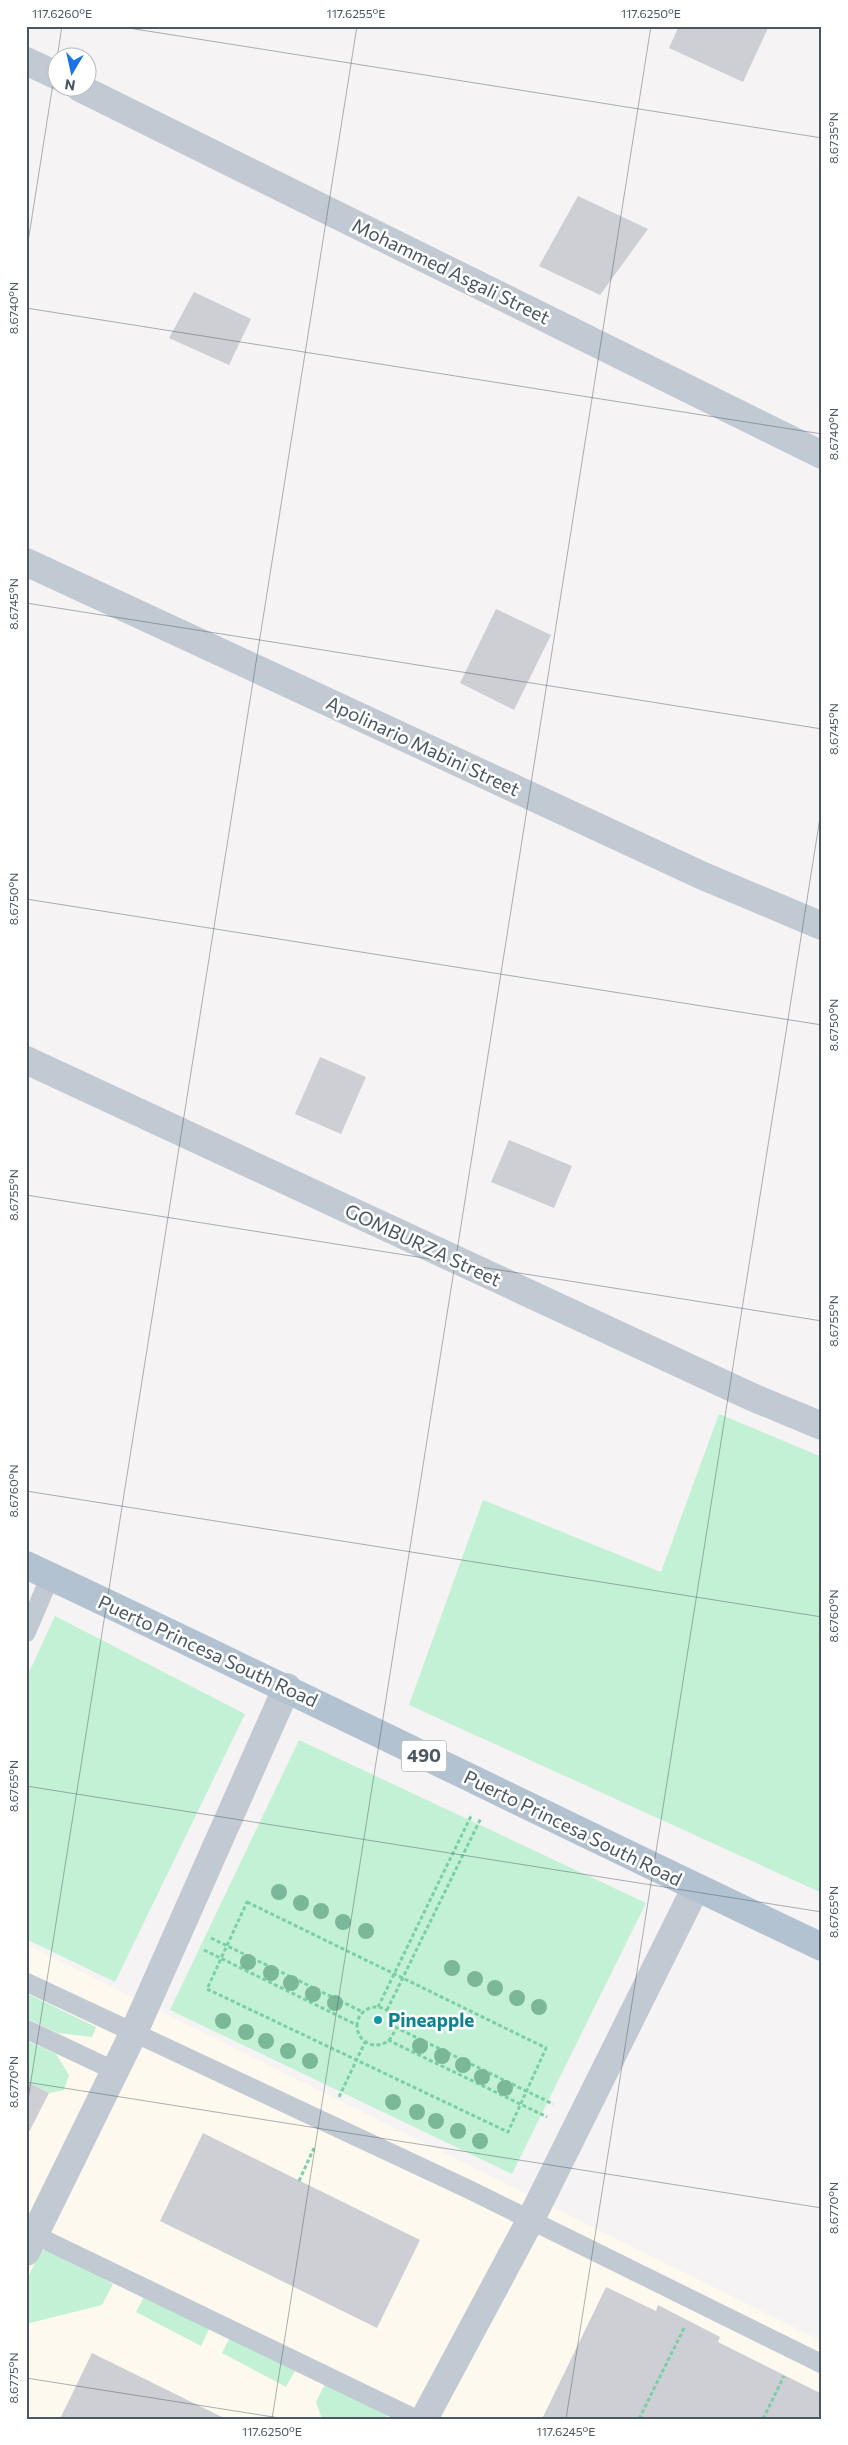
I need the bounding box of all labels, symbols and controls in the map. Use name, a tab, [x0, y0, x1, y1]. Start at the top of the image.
text: 117.6260°E	[32, 6, 92, 20]
text: 117.6255°E	[327, 6, 385, 20]
text: 117.6250°E	[621, 6, 681, 20]
north arrow	[48, 48, 98, 98]
text: N	[63, 76, 76, 95]
text: 8.6735°N	[826, 112, 840, 164]
street label: Mohammed Asgali Street	[349, 213, 554, 329]
text: 8.6740°N	[6, 282, 20, 334]
text: 8.6740°N	[826, 408, 840, 460]
text: 8.6745°N	[6, 578, 20, 630]
street label: Apolinario Mabini Street	[323, 691, 524, 801]
text: 8.6745°N	[826, 703, 840, 755]
text: 8.6750°N	[6, 873, 20, 925]
text: 8.6750°N	[826, 999, 840, 1051]
text: 8.6755°N	[6, 1169, 20, 1221]
street label: GOMBURZA Street	[342, 1198, 505, 1291]
text: 8.6755°N	[826, 1295, 840, 1347]
text: 8.6760°N	[6, 1464, 20, 1518]
text: 8.6760°N	[826, 1589, 840, 1643]
street label: Puerto Princesa South Road	[95, 1590, 322, 1712]
road number: 490	[402, 1740, 446, 1772]
text: 8.6765°N	[6, 1760, 20, 1812]
street label: Puerto Princesa South Road	[461, 1765, 686, 1890]
text: 8.6765°N	[826, 1886, 840, 1938]
place label: Pineapple	[388, 2008, 474, 2031]
marker: Pineapple	[372, 2014, 384, 2026]
text: 8.6770°N	[6, 2056, 20, 2108]
text: 8.6770°N	[826, 2182, 840, 2234]
text: 8.6775°N	[6, 2352, 20, 2404]
text: 117.6250°E	[242, 2424, 302, 2438]
text: 117.6245°E	[537, 2424, 595, 2438]

